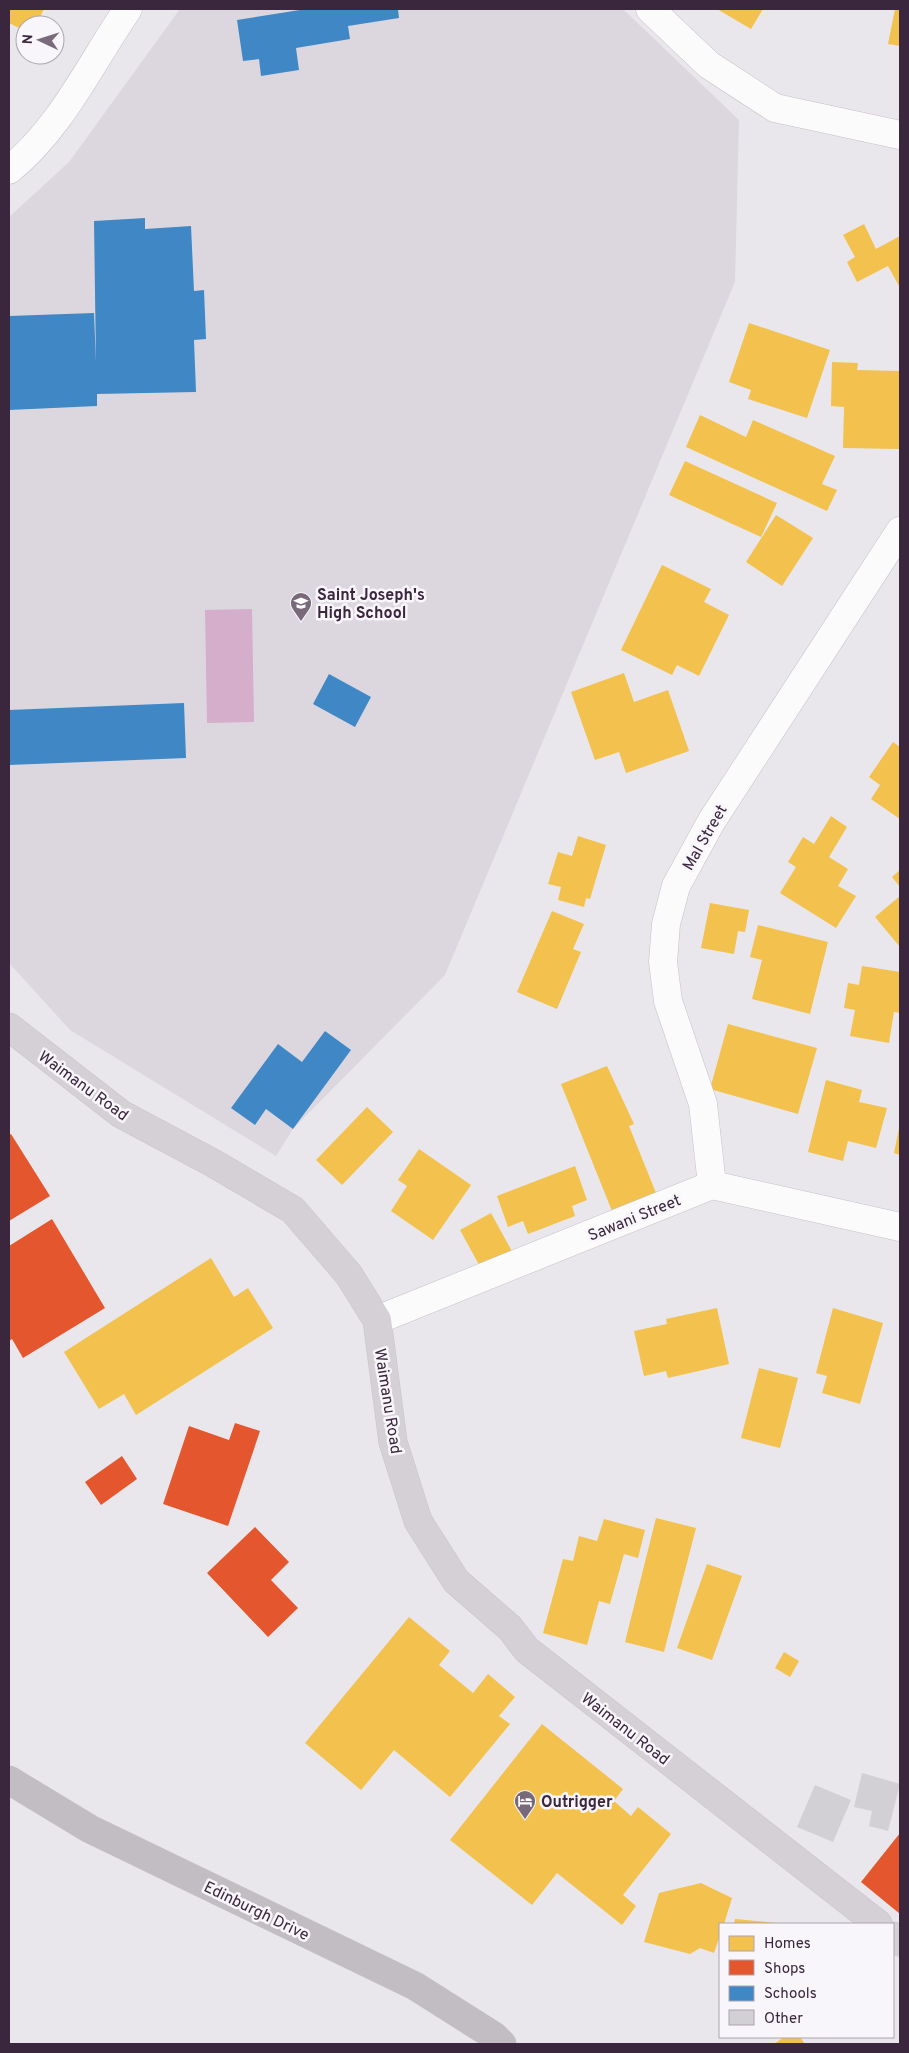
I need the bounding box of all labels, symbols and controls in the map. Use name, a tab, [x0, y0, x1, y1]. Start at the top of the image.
north arrow	[15, 15, 65, 65]
text: N	[20, 34, 37, 45]
place label: Saint Joseph's High School	[317, 586, 425, 624]
school or university icon: Saint Joseph's High School	[289, 591, 313, 622]
street label: Mal Street	[679, 801, 733, 875]
street label: Waimanu Road	[34, 1047, 132, 1126]
street label: Sawani Street	[585, 1191, 684, 1247]
street label: Waimanu Road	[369, 1347, 405, 1456]
street label: Waimanu Road	[577, 1689, 673, 1770]
hotel icon: Outrigger	[513, 1789, 537, 1820]
place label: Outrigger	[541, 1793, 613, 1813]
street label: Edinburgh Drive	[200, 1878, 312, 1946]
legend	[719, 1923, 894, 2038]
text: Homes	[764, 1935, 811, 1954]
text: Shops	[764, 1960, 805, 1979]
text: Schools	[764, 1985, 817, 2004]
text: Other	[764, 2010, 803, 2029]

